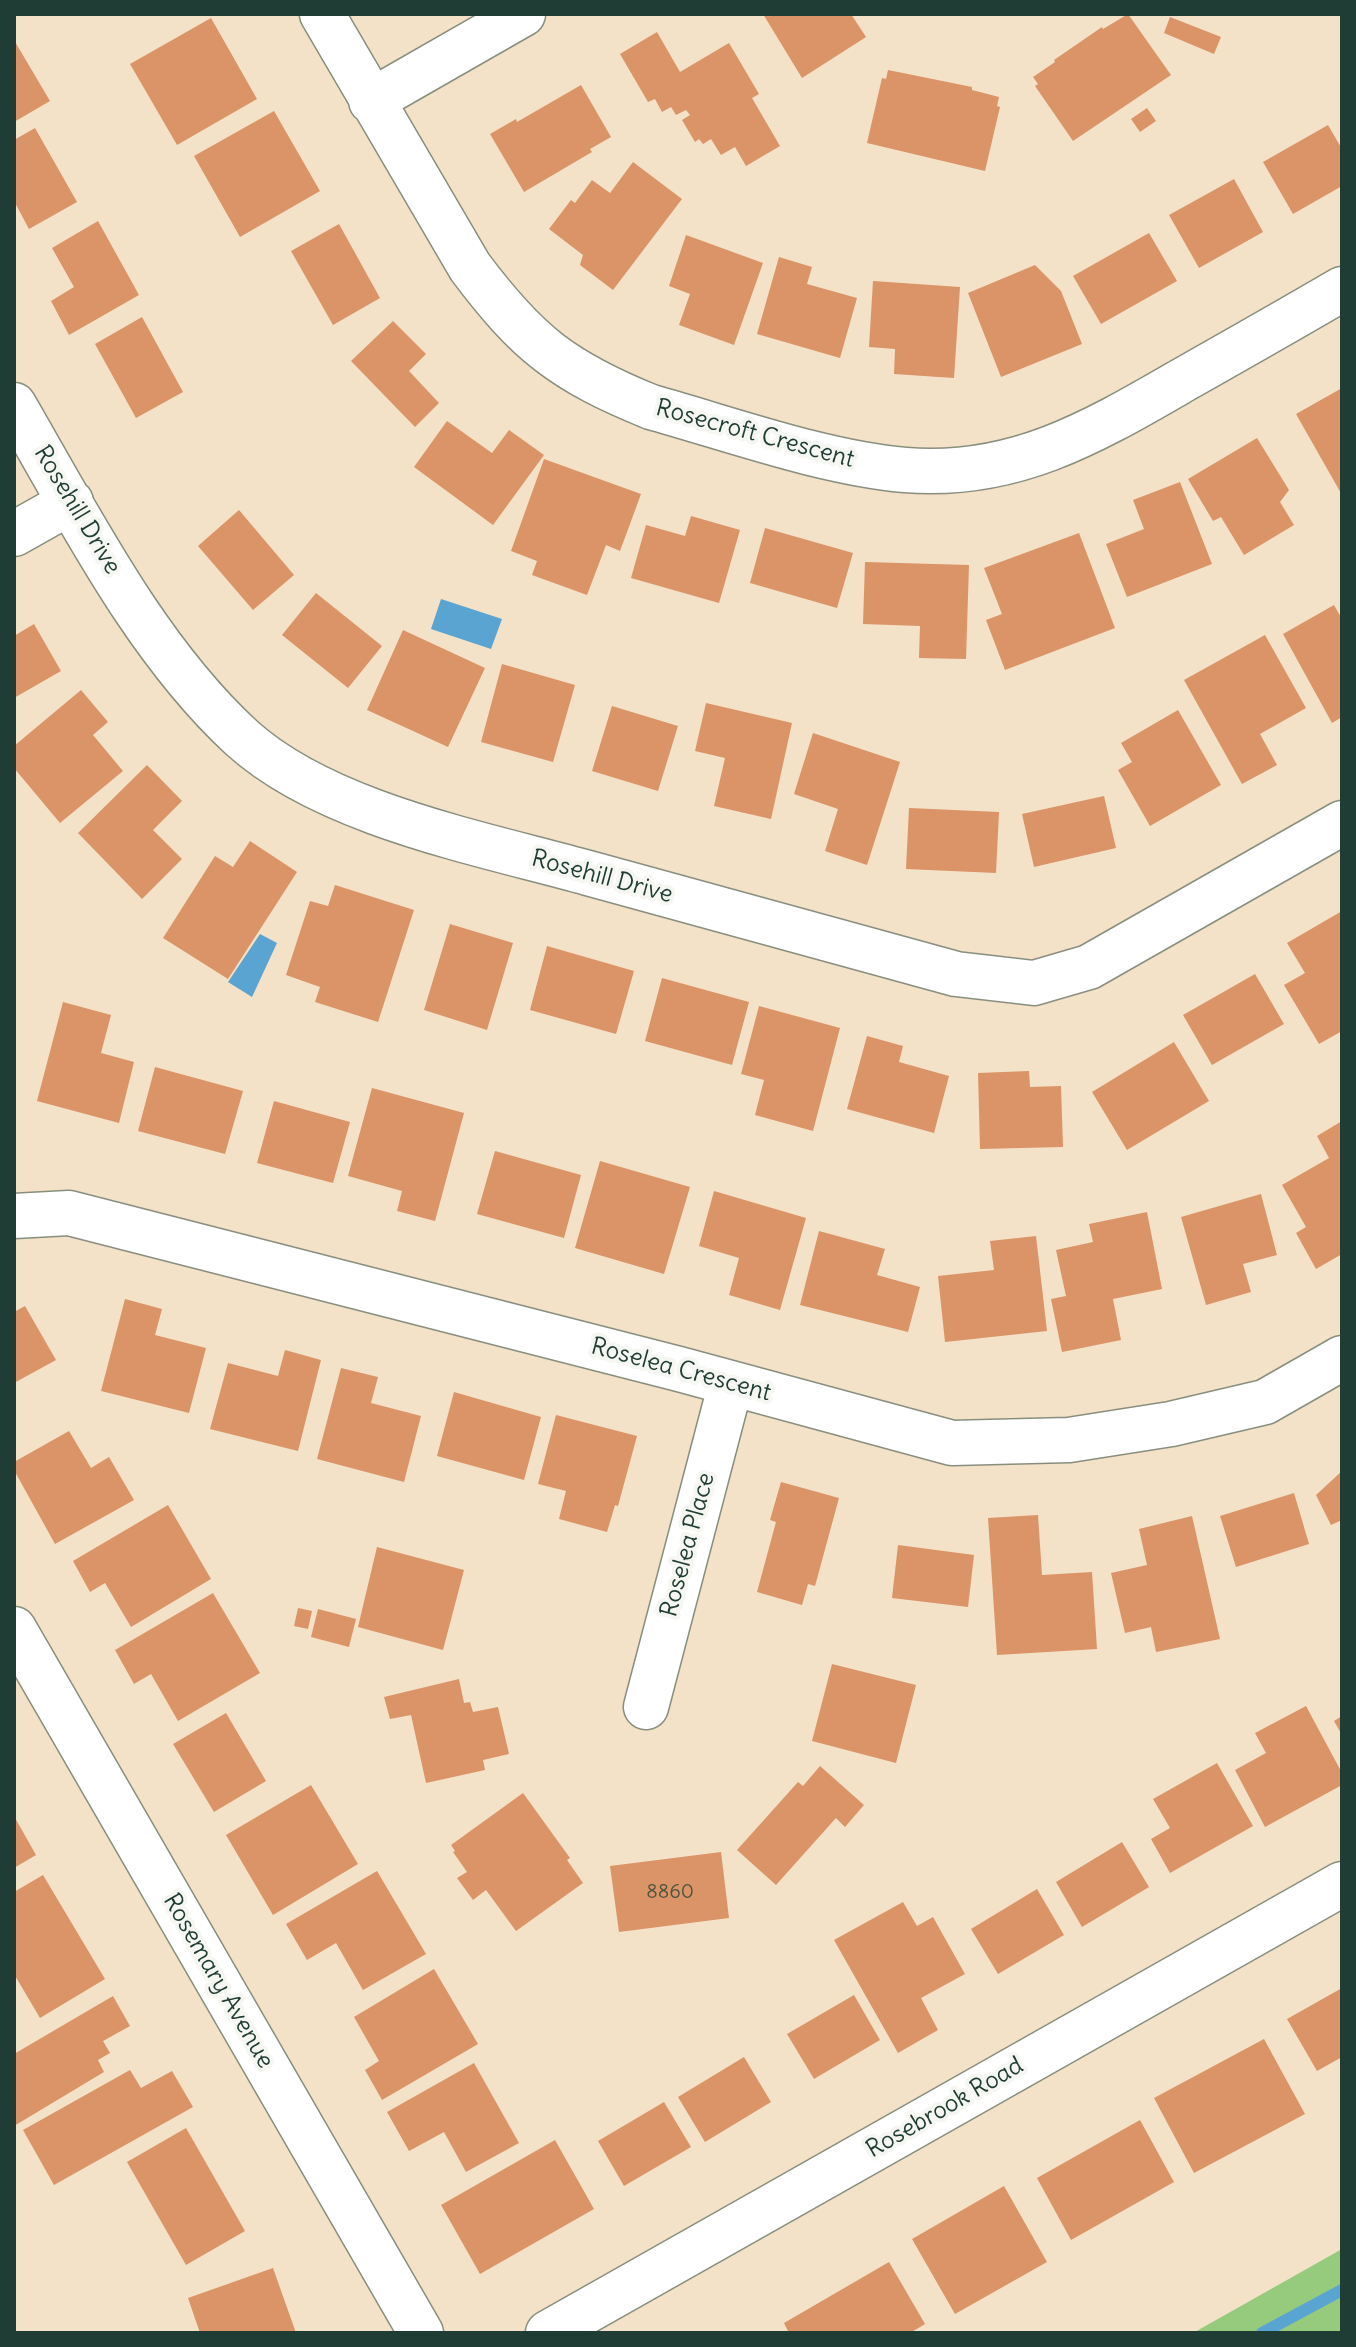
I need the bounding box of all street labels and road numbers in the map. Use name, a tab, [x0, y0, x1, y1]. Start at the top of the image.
street label: Rosecroft Crescent	[653, 394, 857, 474]
street label: Rosehill Drive	[27, 440, 127, 580]
street label: Rosehill Drive	[528, 844, 676, 910]
street label: Roselea Crescent	[588, 1332, 774, 1408]
street label: Roselea Place	[655, 1470, 721, 1620]
street label: Rosemary Avenue	[156, 1889, 280, 2073]
street label: Rosebrook Road	[861, 2051, 1029, 2165]

